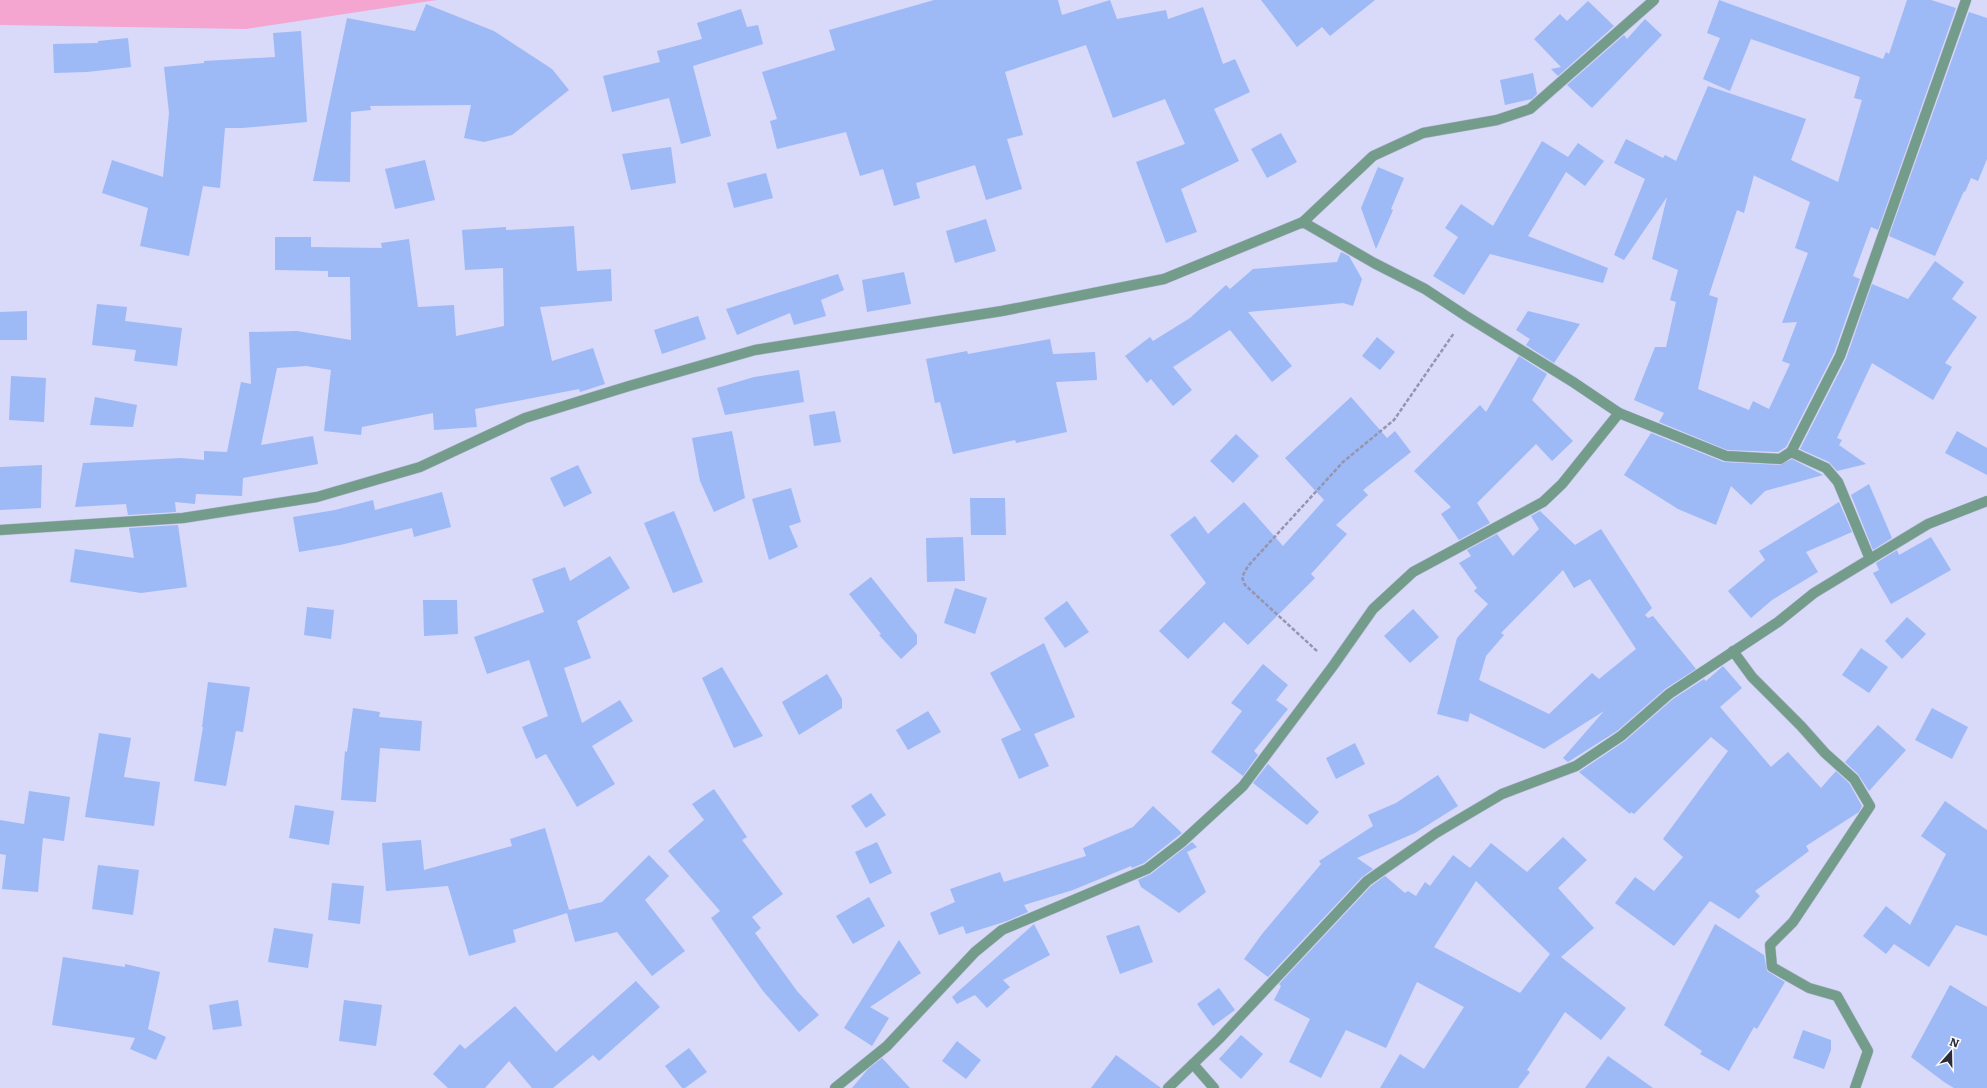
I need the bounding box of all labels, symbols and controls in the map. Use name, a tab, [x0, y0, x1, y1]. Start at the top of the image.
north arrow	[1931, 1032, 1971, 1072]
text: N	[1948, 1033, 1962, 1051]

